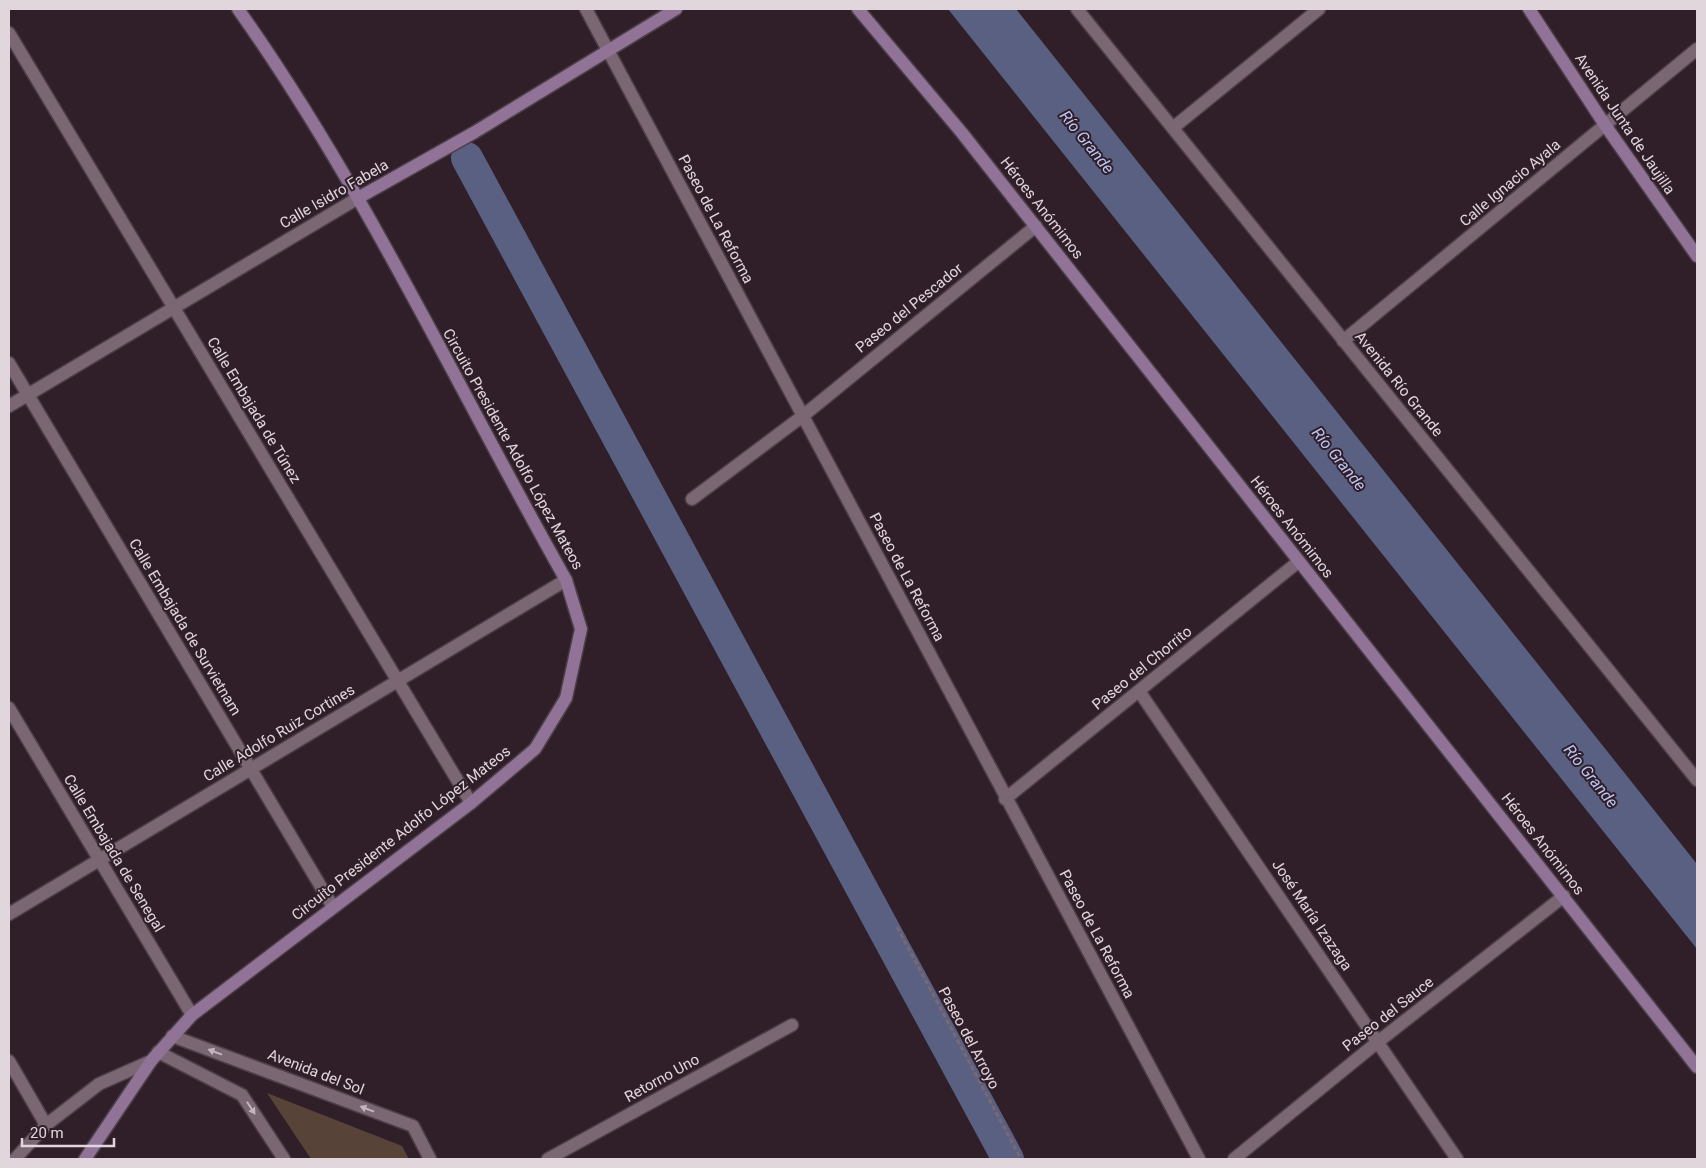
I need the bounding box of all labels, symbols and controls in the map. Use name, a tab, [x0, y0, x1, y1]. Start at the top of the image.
street label: Avenida Junta de Jaujilla	[1571, 50, 1679, 198]
water label: Río Grande	[1056, 107, 1118, 177]
street label: Calle Ignacio Ayala	[1456, 136, 1564, 230]
street label: Paseo de La Reforma	[674, 152, 758, 286]
street label: Héroes Anómimos	[997, 153, 1087, 263]
street label: Calle Isidro Fabela	[276, 156, 392, 232]
street label: Paseo del Pescador	[852, 259, 966, 357]
street label: Circuito Presidente Adolfo López Mateos	[439, 325, 587, 573]
street label: Avenida Río Grande	[1351, 328, 1447, 440]
street label: Calle Embajada de Túnez	[203, 334, 305, 486]
water label: Río Grande	[1308, 424, 1370, 494]
street label: Héroes Anómimos	[1247, 472, 1337, 582]
street label: Paseo de La Reforma	[865, 510, 949, 644]
street label: Calle Embajada de Survietnam	[125, 535, 245, 719]
street label: Paseo del Chorrito	[1089, 622, 1195, 714]
street label: Calle Adolfo Ruiz Cortines	[200, 681, 358, 785]
water label: Río Grande	[1560, 741, 1622, 811]
street label: Circuito Presidente Adolfo López Mateos	[288, 742, 514, 924]
street label: Calle Embajada de Senegal	[60, 771, 168, 935]
street label: Héroes Anómimos	[1498, 789, 1588, 899]
street label: José María Izazaga	[1268, 856, 1356, 974]
street label: Paseo de La Reforma	[1055, 867, 1139, 1001]
street label: Paseo del Sauce	[1339, 973, 1437, 1055]
street label: Paseo del Arroyo	[935, 984, 1003, 1092]
street label: Avenida del Sol	[265, 1045, 367, 1099]
one-way arrow	[208, 1048, 223, 1055]
street label: Retorno Uno	[621, 1050, 703, 1106]
one-way arrow	[246, 1101, 256, 1115]
one-way arrow	[360, 1105, 375, 1112]
scale bar	[22, 1116, 115, 1148]
text: 20 m	[30, 1124, 64, 1142]

